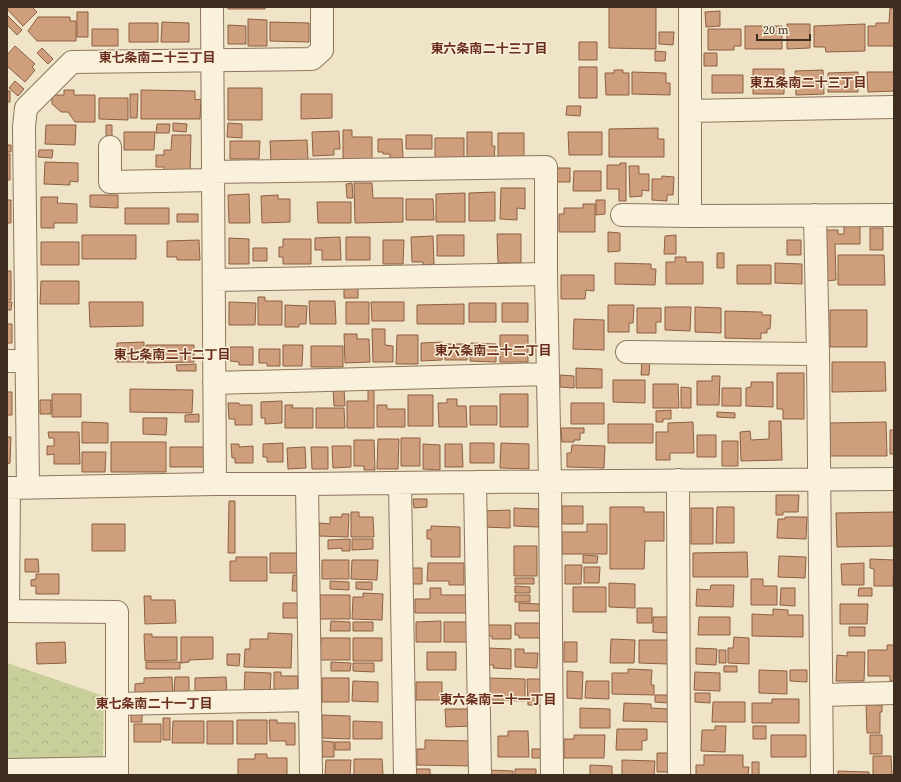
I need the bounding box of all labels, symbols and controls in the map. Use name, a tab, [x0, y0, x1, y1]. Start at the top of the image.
scale bar	[757, 16, 810, 42]
text: 20 m	[763, 22, 789, 38]
district label: 東六条南二十三丁目	[430, 40, 548, 57]
district label: 東七条南二十三丁目	[98, 49, 216, 66]
district label: 東五条南二十三丁目	[749, 74, 867, 91]
district label: 東六条南二十二丁目	[434, 342, 552, 359]
district label: 東七条南二十二丁目	[113, 346, 231, 363]
district label: 東六条南二十一丁目	[439, 691, 557, 708]
district label: 東七条南二十一丁目	[95, 695, 213, 712]

